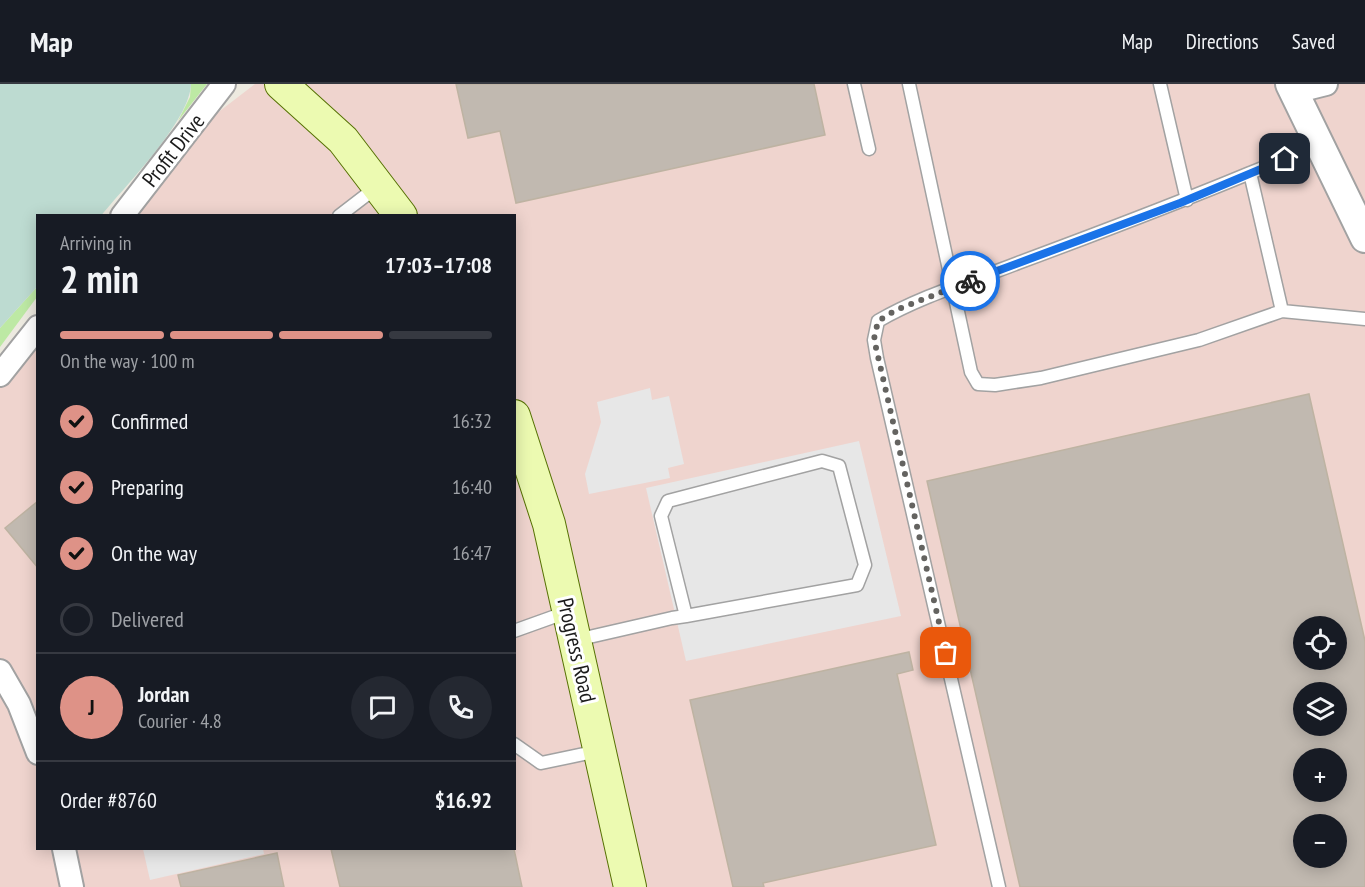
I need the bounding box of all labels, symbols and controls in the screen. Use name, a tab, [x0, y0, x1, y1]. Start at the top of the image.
text: Map	[30, 23, 73, 60]
text: Map	[1122, 28, 1153, 55]
text: Directions	[1186, 28, 1259, 55]
text: Saved	[1292, 28, 1335, 55]
street label: Profit Drive	[136, 108, 210, 192]
pin	[1259, 133, 1310, 184]
icon: home	[1268, 142, 1301, 175]
text: Arriving in	[60, 230, 132, 256]
text: 17:03–17:08	[385, 251, 492, 279]
courier	[940, 251, 1000, 311]
text: 2 min	[60, 253, 139, 304]
icon: bike	[954, 265, 987, 298]
text: On the way · 100 m	[60, 348, 195, 374]
icon: check	[60, 405, 93, 438]
text: Confirmed	[111, 407, 188, 435]
text: 16:32	[452, 408, 492, 434]
icon: check	[60, 471, 93, 504]
text: Preparing	[111, 473, 184, 501]
text: 16:40	[452, 474, 492, 500]
icon: check	[60, 537, 93, 570]
text: On the way	[111, 539, 197, 567]
text: 16:47	[452, 540, 492, 566]
street label: Progress Road	[551, 595, 603, 705]
text: Delivered	[111, 605, 184, 633]
map controls	[1293, 616, 1347, 868]
button: locate	[1293, 616, 1347, 670]
pin	[920, 627, 971, 678]
icon: bag	[929, 636, 962, 669]
button: chat	[351, 676, 414, 739]
button: phone	[429, 676, 492, 739]
text: Jordan	[138, 680, 189, 708]
button: layers	[1293, 682, 1347, 736]
text: J	[88, 693, 95, 721]
text: Courier · 4.8	[138, 708, 222, 734]
button: +	[1293, 748, 1347, 802]
text: Order #8760	[60, 786, 157, 814]
text: $16.92	[435, 786, 492, 814]
button: −	[1293, 814, 1347, 868]

